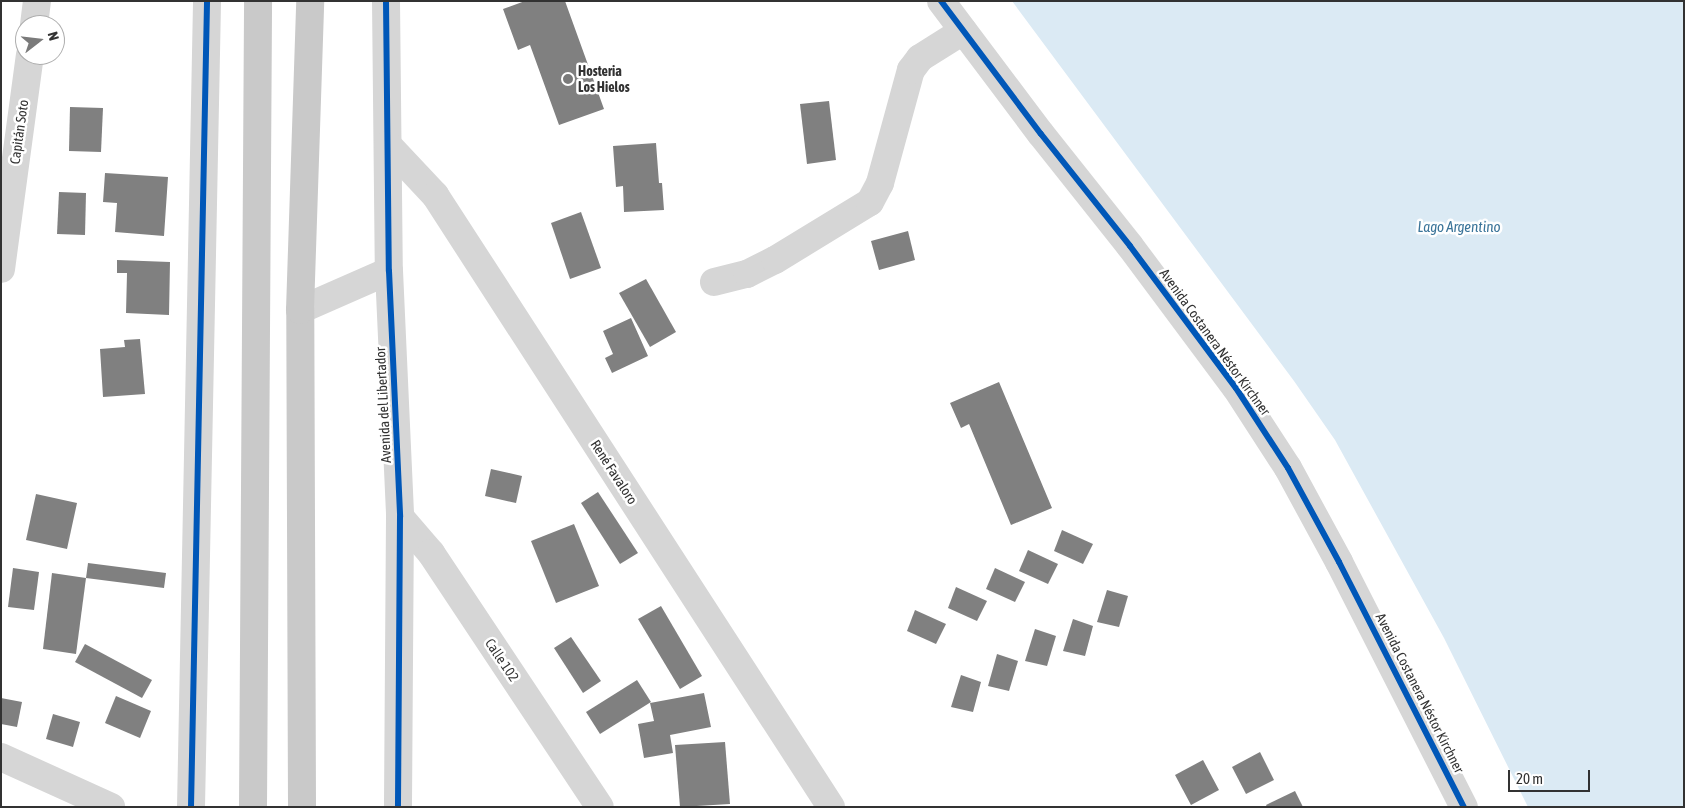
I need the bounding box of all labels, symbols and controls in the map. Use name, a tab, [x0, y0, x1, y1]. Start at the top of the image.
north arrow	[15, 15, 65, 65]
text: N	[45, 30, 62, 42]
place label: Hosteria Los Hielos	[578, 63, 630, 95]
marker: Hosteria Los Hielos	[562, 73, 574, 85]
street label: Capitán Soto	[6, 99, 32, 165]
water label: Lago Argentino	[1418, 218, 1500, 236]
street label: Avenida Costanera Néstor Kirchner	[1156, 265, 1274, 419]
street label: Avenida del Libertador	[372, 347, 394, 463]
street label: René Favaloro	[587, 437, 641, 507]
street label: Avenida Costanera Néstor Kirchner	[1372, 610, 1468, 776]
street label: Calle 102	[482, 635, 522, 685]
scale bar	[1510, 760, 1592, 792]
text: 20 m	[1516, 770, 1543, 787]

